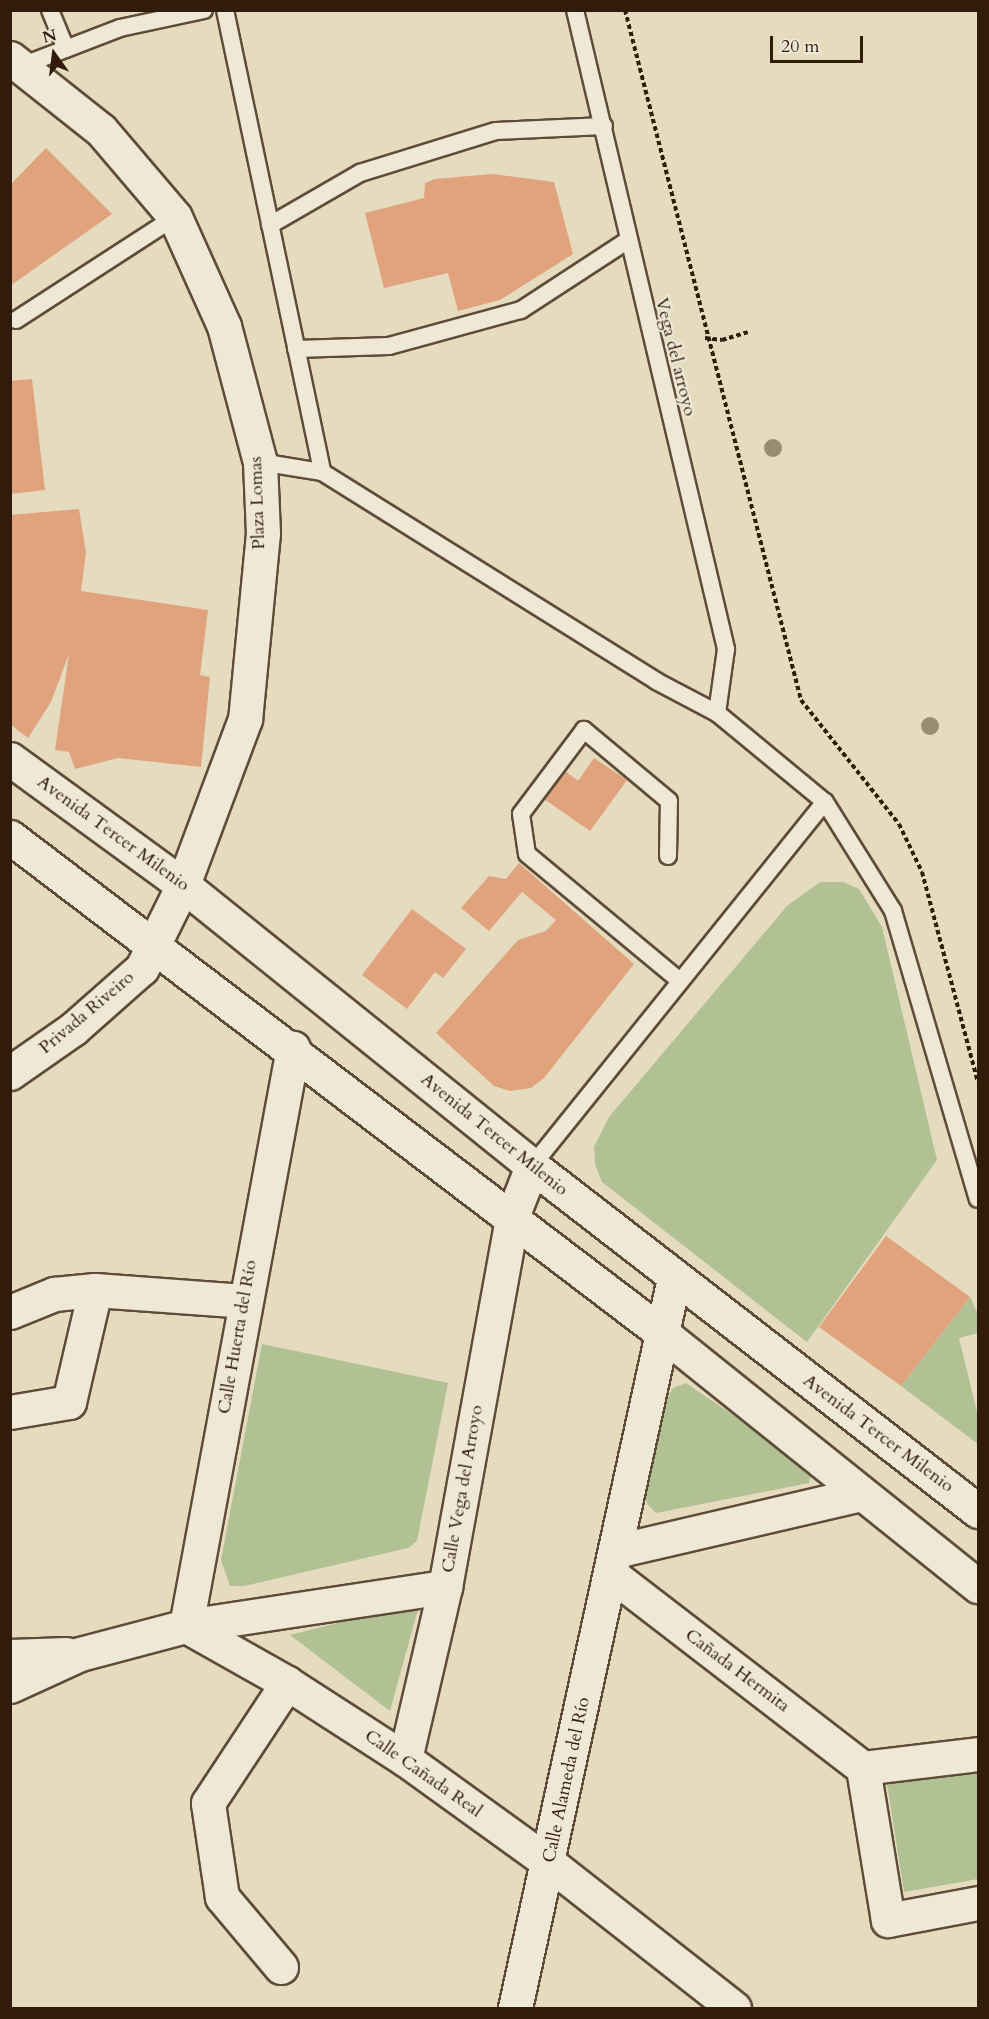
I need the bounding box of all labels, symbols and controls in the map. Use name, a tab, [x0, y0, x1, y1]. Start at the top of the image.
north arrow	[24, 24, 84, 84]
text: N	[40, 24, 59, 49]
scale bar	[773, 24, 866, 62]
text: 20 m	[781, 34, 820, 59]
street label: Vega del arroyo	[650, 296, 700, 418]
street label: Plaza Lomas	[246, 456, 270, 550]
street label: Avenida Tercer Milenio	[33, 771, 193, 897]
street label: Privada Riveiro	[35, 967, 139, 1059]
street label: Avenida Tercer Milenio	[416, 1069, 572, 1201]
street label: Calle Huerta del Río	[214, 1258, 262, 1416]
street label: Avenida Tercer Milenio	[798, 1370, 958, 1498]
street label: Calle Vega del Arroyo	[438, 1403, 488, 1575]
street label: Cañada Hermita	[680, 1625, 794, 1717]
street label: Calle Alameda del Río	[539, 1695, 595, 1865]
street label: Calle Cañada Real	[360, 1725, 486, 1823]

